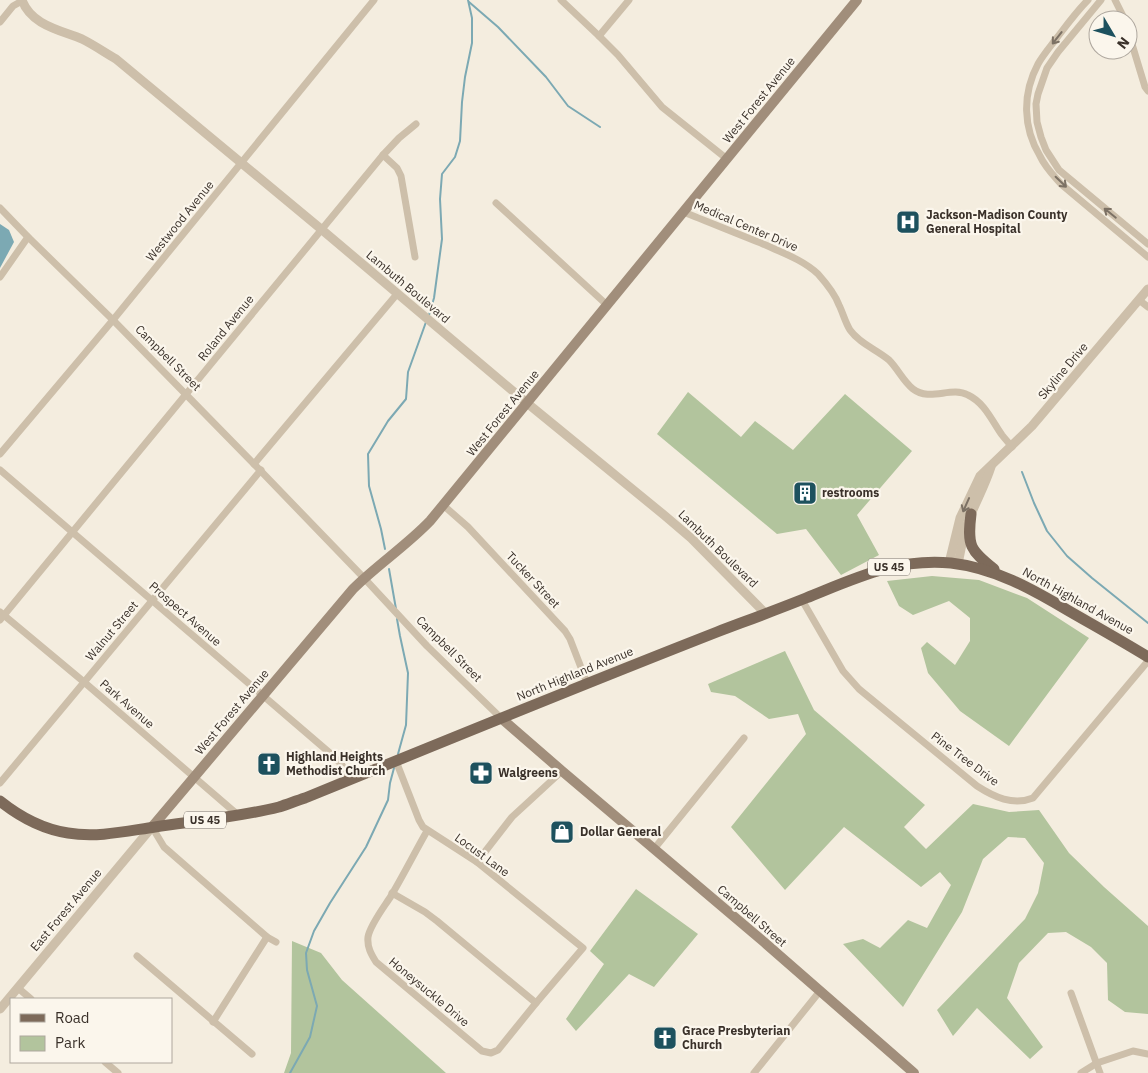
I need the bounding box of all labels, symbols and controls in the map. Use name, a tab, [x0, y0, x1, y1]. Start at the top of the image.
north arrow	[1088, 10, 1138, 60]
one-way arrow	[1052, 31, 1062, 45]
text: N	[1113, 33, 1133, 53]
street label: West Forest Avenue	[719, 53, 798, 146]
one-way arrow	[1054, 176, 1066, 188]
street label: Westwood Avenue	[142, 177, 217, 264]
street label: Medical Center Drive	[692, 197, 801, 254]
place label: Jackson-Madison County General Hospital	[926, 207, 1068, 236]
one-way arrow	[1104, 207, 1117, 218]
hospital icon: Jackson-Madison County General Hospital	[895, 209, 921, 235]
street label: Lambuth Boulevard	[363, 247, 453, 326]
street label: Roland Avenue	[194, 291, 257, 364]
street label: Campbell Street	[132, 322, 204, 394]
street label: Skyline Drive	[1034, 339, 1091, 402]
street label: West Forest Avenue	[463, 366, 542, 459]
building icon: restrooms	[792, 480, 818, 506]
place label: restrooms	[822, 485, 879, 500]
one-way arrow	[961, 497, 970, 512]
street label: Lambuth Boulevard	[675, 507, 761, 591]
street label: Tucker Street	[503, 548, 563, 611]
road number: US 45	[868, 558, 910, 576]
street label: North Highland Avenue	[1020, 564, 1137, 637]
street label: Prospect Avenue	[146, 578, 225, 649]
street label: Walnut Street	[82, 598, 141, 664]
street label: Campbell Street	[413, 613, 485, 685]
street label: North Highland Avenue	[514, 643, 636, 704]
street label: West Forest Avenue	[192, 666, 272, 757]
street label: Park Avenue	[97, 676, 158, 732]
street label: Pine Tree Drive	[928, 728, 1002, 789]
place label: Highland Heights Methodist Church	[286, 749, 385, 778]
church icon: Highland Heights Methodist Church	[256, 751, 282, 777]
pharmacy icon: Walgreens	[468, 760, 494, 786]
place label: Walgreens	[498, 765, 558, 780]
road number: US 45	[184, 812, 226, 828]
shop icon: Dollar General	[549, 819, 575, 845]
place label: Dollar General	[580, 824, 662, 839]
street label: Locust Lane	[452, 830, 513, 880]
street label: East Forest Avenue	[27, 865, 105, 954]
street label: Campbell Street	[715, 881, 790, 950]
street label: Honeysuckle Drive	[386, 954, 473, 1030]
legend	[10, 998, 172, 1063]
text: Road	[55, 1008, 90, 1027]
place label: Grace Presbyterian Church	[682, 1023, 790, 1052]
church icon: Grace Presbyterian Church	[652, 1025, 678, 1051]
text: Park	[55, 1033, 85, 1052]

